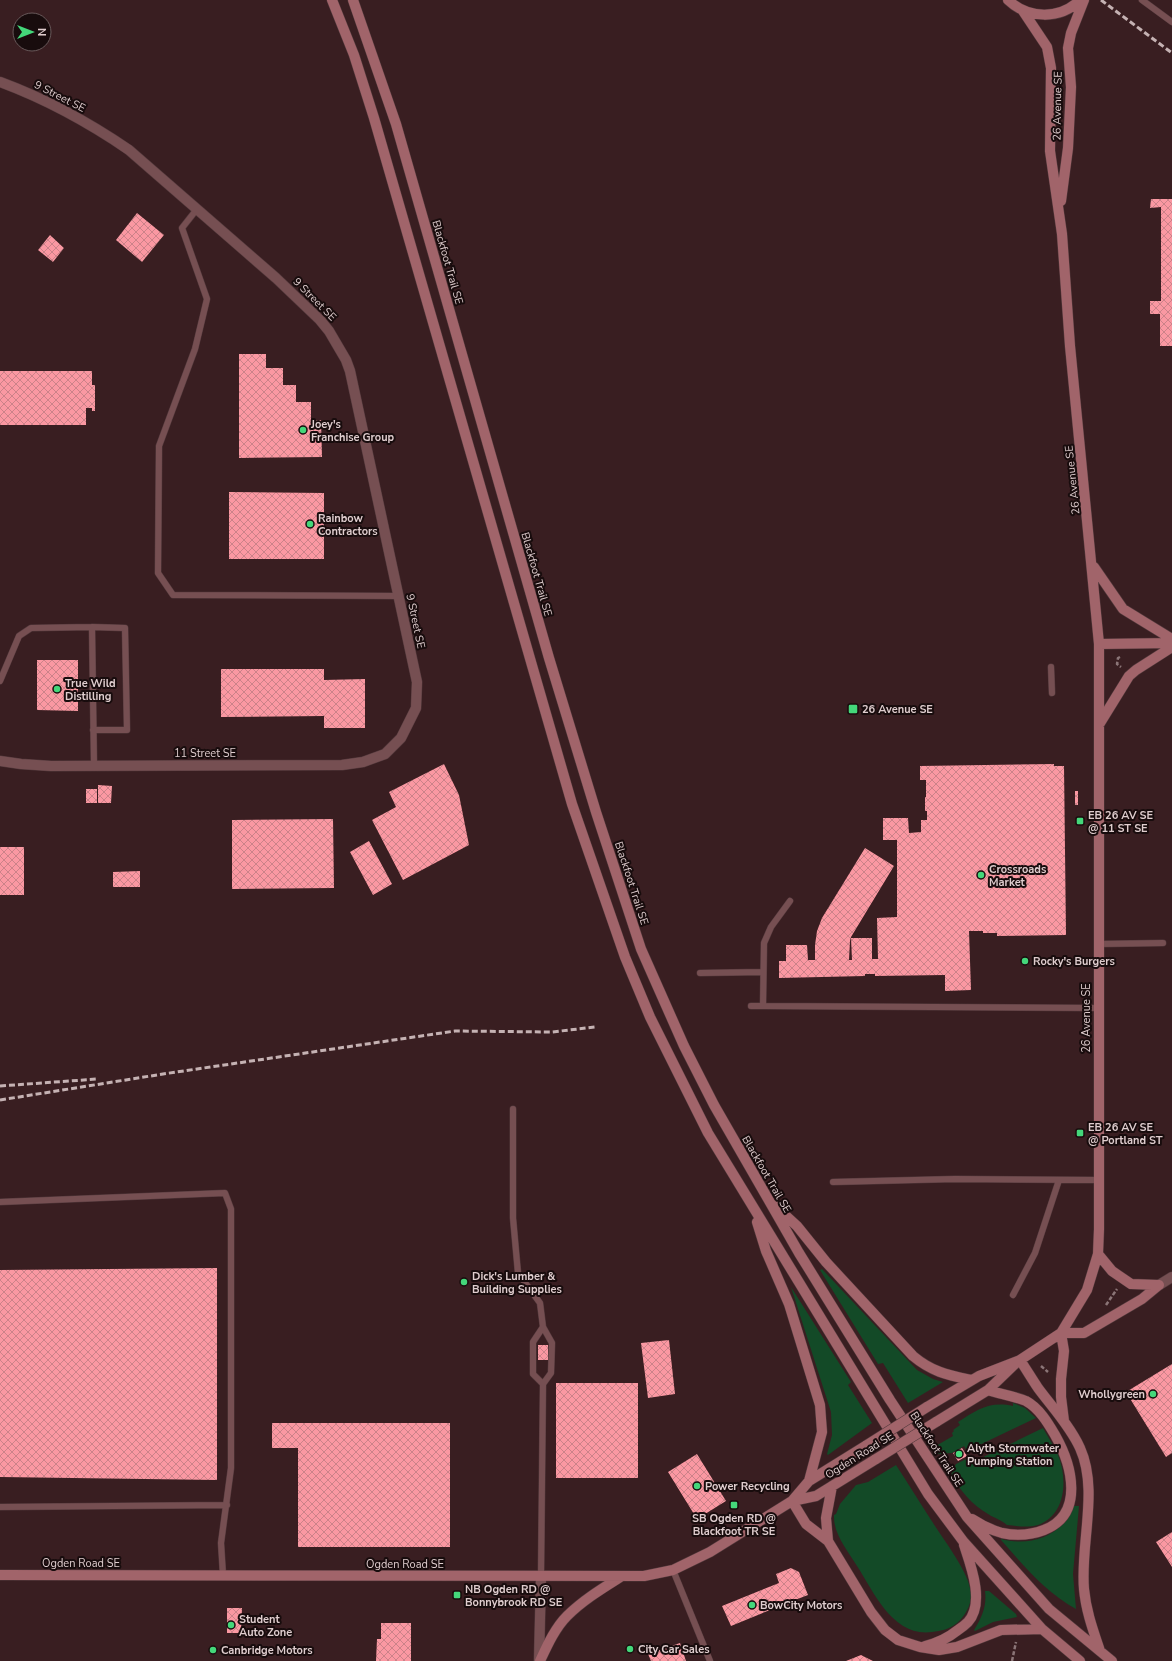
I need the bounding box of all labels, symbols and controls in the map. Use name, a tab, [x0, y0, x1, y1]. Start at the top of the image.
north arrow	[12, 12, 52, 52]
text: N	[34, 28, 49, 36]
street label: 26 Avenue SE	[1049, 71, 1066, 141]
street label: 9 Street SE	[32, 77, 88, 116]
street label: Blackfoot Trail SE	[428, 218, 467, 306]
street label: 9 Street SE	[290, 274, 340, 324]
place label: Joey's Franchise Group	[310, 417, 395, 445]
marker: Joey's Franchise Group	[298, 425, 308, 435]
street label: 26 Avenue SE	[1061, 445, 1084, 515]
place label: Rainbow Contractors	[318, 511, 378, 539]
marker: Rainbow Contractors	[305, 519, 315, 529]
street label: Blackfoot Trail SE	[517, 530, 556, 618]
street label: 9 Street SE	[402, 592, 429, 650]
place label: True Wild Distilling	[65, 676, 116, 704]
marker: True Wild Distilling	[52, 684, 62, 694]
place label: 26 Avenue SE	[862, 702, 933, 717]
marker: 26 Avenue SE	[847, 703, 859, 715]
street label: 11 Street SE	[174, 746, 236, 761]
place label: EB 26 AV SE @ 11 ST SE	[1088, 808, 1153, 836]
marker: EB 26 AV SE @ 11 ST SE	[1075, 816, 1085, 826]
street label: Blackfoot Trail SE	[611, 840, 652, 927]
place label: Crossroads Market	[989, 862, 1046, 890]
marker: Crossroads Market	[976, 870, 986, 880]
place label: Rocky's Burgers	[1033, 954, 1115, 969]
marker: Rocky's Burgers	[1020, 956, 1030, 966]
street label: 26 Avenue SE	[1079, 983, 1094, 1053]
place label: EB 26 AV SE @ Portland ST	[1088, 1120, 1163, 1148]
marker: EB 26 AV SE @ Portland ST	[1075, 1128, 1085, 1138]
street label: Blackfoot Trail SE	[738, 1133, 795, 1216]
place label: Dick's Lumber & Building Supplies	[472, 1269, 562, 1297]
marker: Dick's Lumber & Building Supplies	[459, 1277, 469, 1287]
place label: Whollygreen	[1078, 1387, 1145, 1402]
marker: Whollygreen	[1148, 1389, 1158, 1399]
street label: Blackfoot Trail SE	[907, 1409, 967, 1490]
street label: Ogden Road SE	[822, 1428, 896, 1482]
place label: Alyth Stormwater Pumping Station	[967, 1441, 1060, 1469]
marker: Alyth Stormwater Pumping Station	[954, 1449, 964, 1459]
place label: Power Recycling	[705, 1479, 790, 1494]
marker: Power Recycling	[692, 1481, 702, 1491]
marker: SB Ogden RD @ Blackfoot TR SE	[729, 1500, 739, 1510]
place label: SB Ogden RD @ Blackfoot TR SE	[692, 1511, 776, 1539]
street label: Ogden Road SE	[42, 1556, 120, 1571]
street label: Ogden Road SE	[366, 1557, 444, 1572]
place label: NB Ogden RD @ Bonnybrook RD SE	[465, 1582, 562, 1610]
marker: NB Ogden RD @ Bonnybrook RD SE	[452, 1590, 462, 1600]
place label: BowCity Motors	[760, 1598, 842, 1613]
marker: BowCity Motors	[747, 1600, 757, 1610]
place label: Student Auto Zone	[239, 1612, 292, 1640]
marker: Student Auto Zone	[226, 1620, 236, 1630]
place label: City Car Sales	[638, 1642, 710, 1657]
place label: Canbridge Motors	[221, 1643, 313, 1658]
marker: City Car Sales	[625, 1644, 635, 1654]
marker: Canbridge Motors	[208, 1645, 218, 1655]

